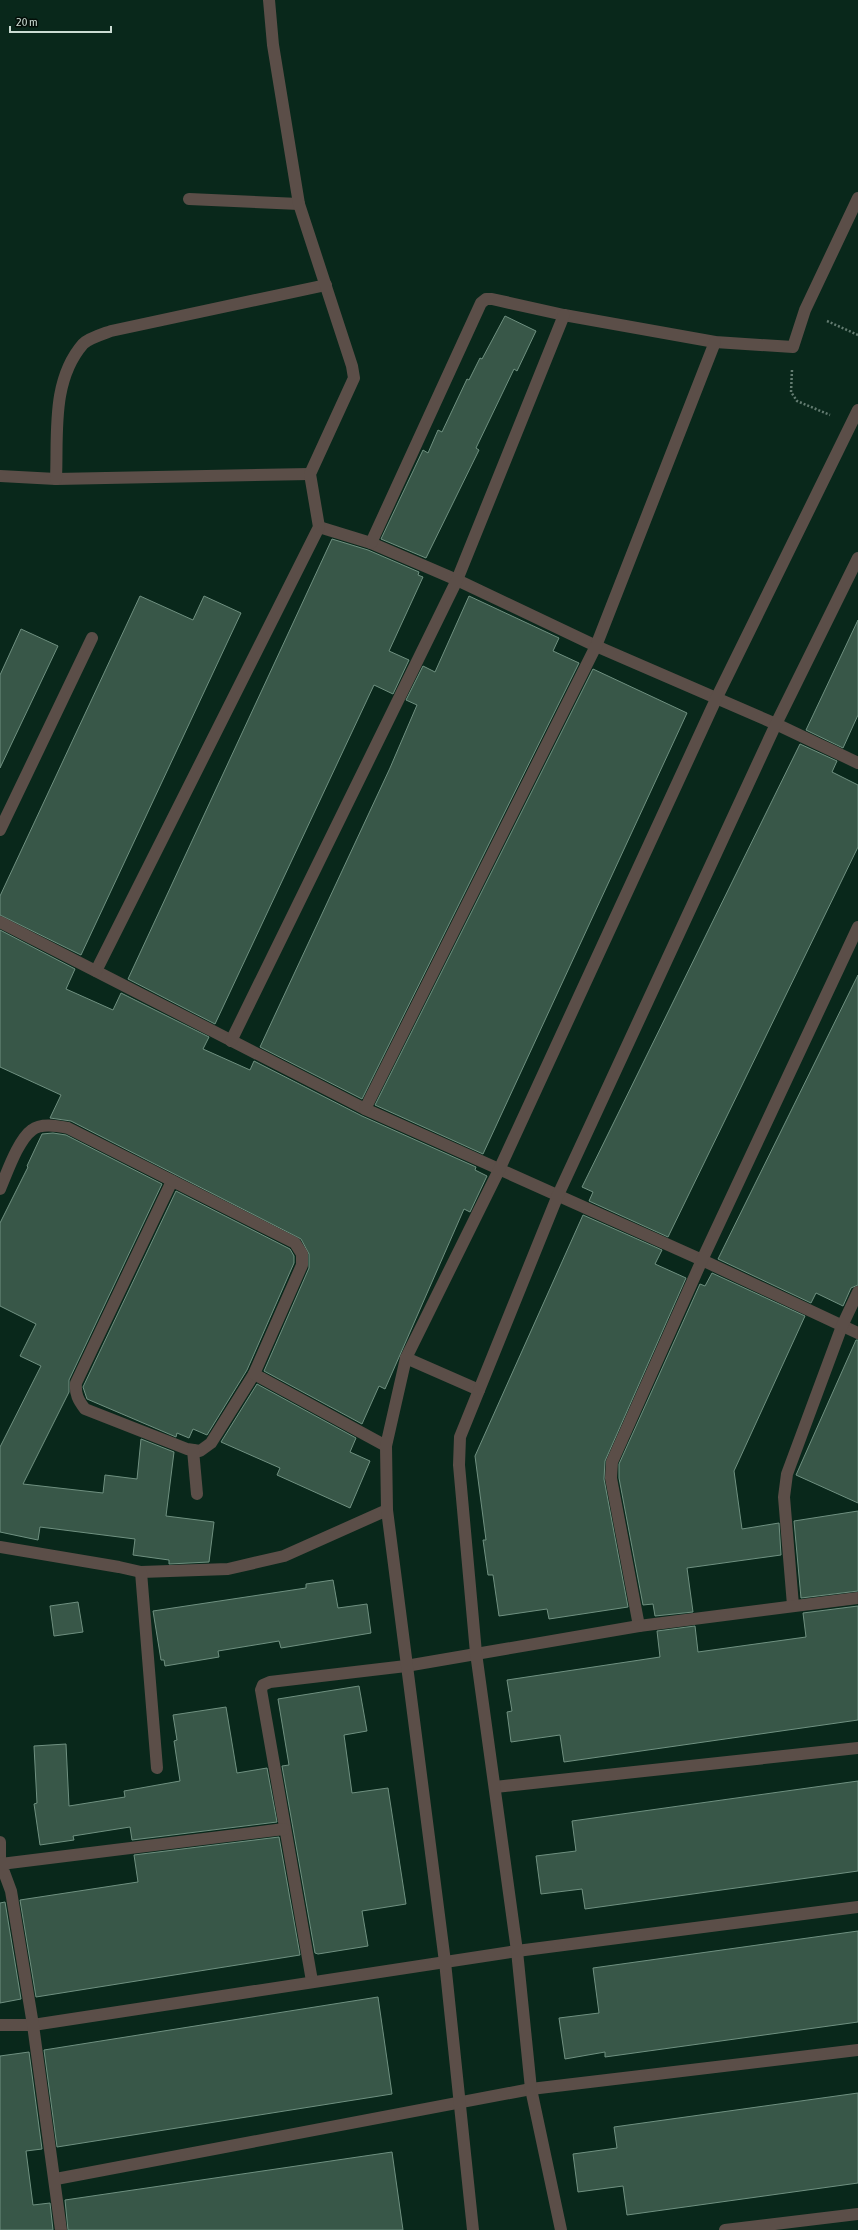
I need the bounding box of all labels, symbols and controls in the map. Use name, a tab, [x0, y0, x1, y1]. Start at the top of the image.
scale bar	[10, 8, 111, 34]
text: 20 m	[16, 15, 38, 29]

